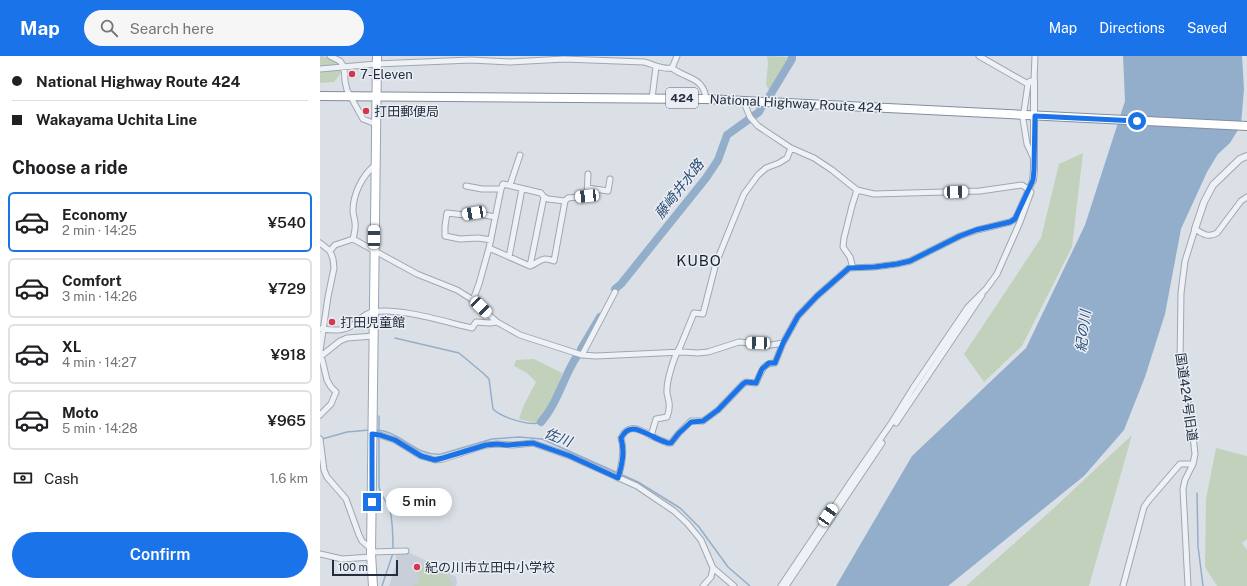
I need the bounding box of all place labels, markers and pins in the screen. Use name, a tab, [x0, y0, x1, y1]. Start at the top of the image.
place label: 7-Eleven	[360, 67, 413, 82]
marker: 7-Eleven	[347, 69, 357, 79]
place label: 打田郵便局	[374, 104, 439, 119]
marker: 打田郵便局	[361, 106, 371, 116]
place label: 打田児童館	[340, 315, 405, 330]
marker: 打田児童館	[327, 317, 337, 327]
place label: 紀の川市立田中小学校	[425, 560, 555, 575]
marker: 紀の川市立田中小学校	[412, 562, 422, 572]

